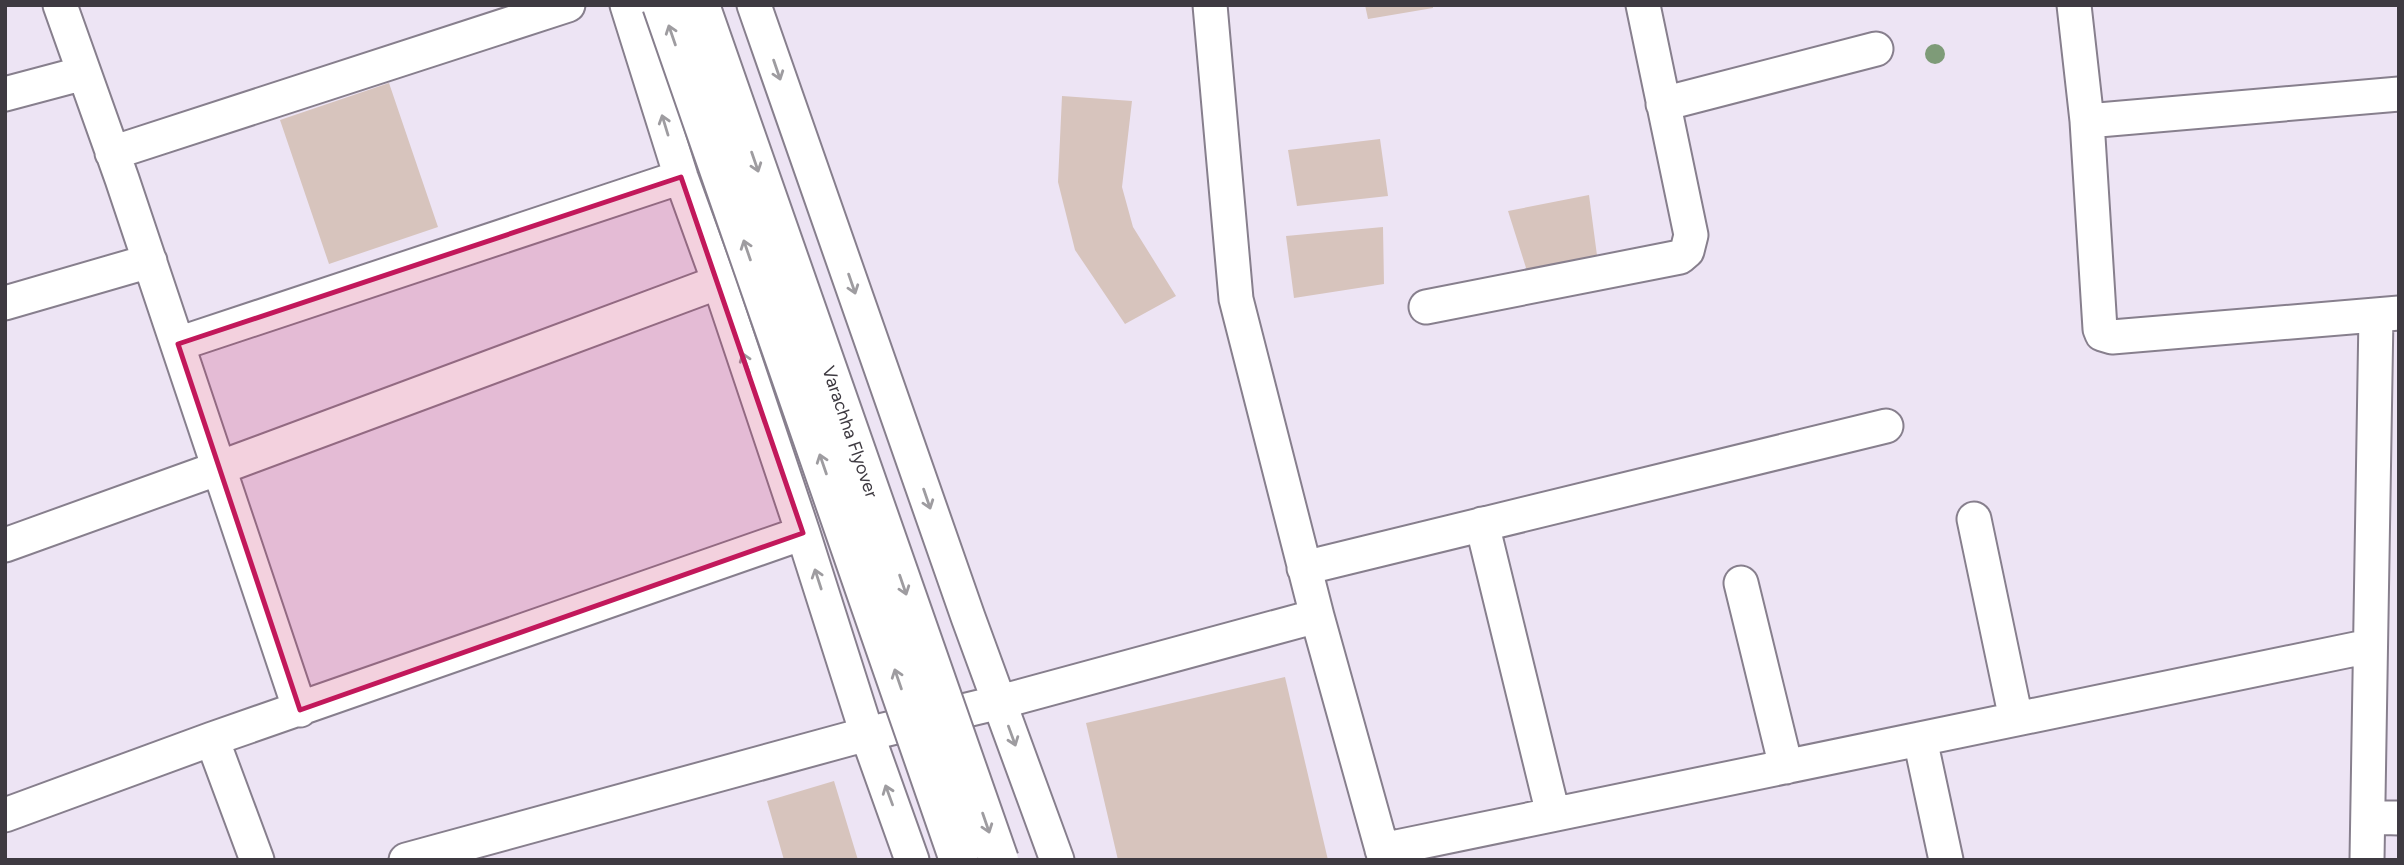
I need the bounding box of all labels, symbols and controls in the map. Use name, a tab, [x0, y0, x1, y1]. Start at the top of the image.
one-way arrow	[665, 24, 678, 46]
one-way arrow	[772, 58, 784, 80]
one-way arrow	[657, 114, 670, 136]
one-way arrow	[750, 151, 762, 173]
one-way arrow	[740, 239, 753, 261]
one-way arrow	[847, 273, 859, 295]
one-way arrow	[739, 353, 751, 375]
street label: Varachha Flyover	[817, 363, 883, 501]
one-way arrow	[816, 454, 828, 476]
one-way arrow	[921, 488, 934, 510]
one-way arrow	[811, 569, 823, 591]
one-way arrow	[898, 573, 910, 595]
one-way arrow	[891, 669, 903, 691]
one-way arrow	[1007, 725, 1019, 747]
one-way arrow	[882, 785, 894, 807]
one-way arrow	[981, 811, 993, 833]

